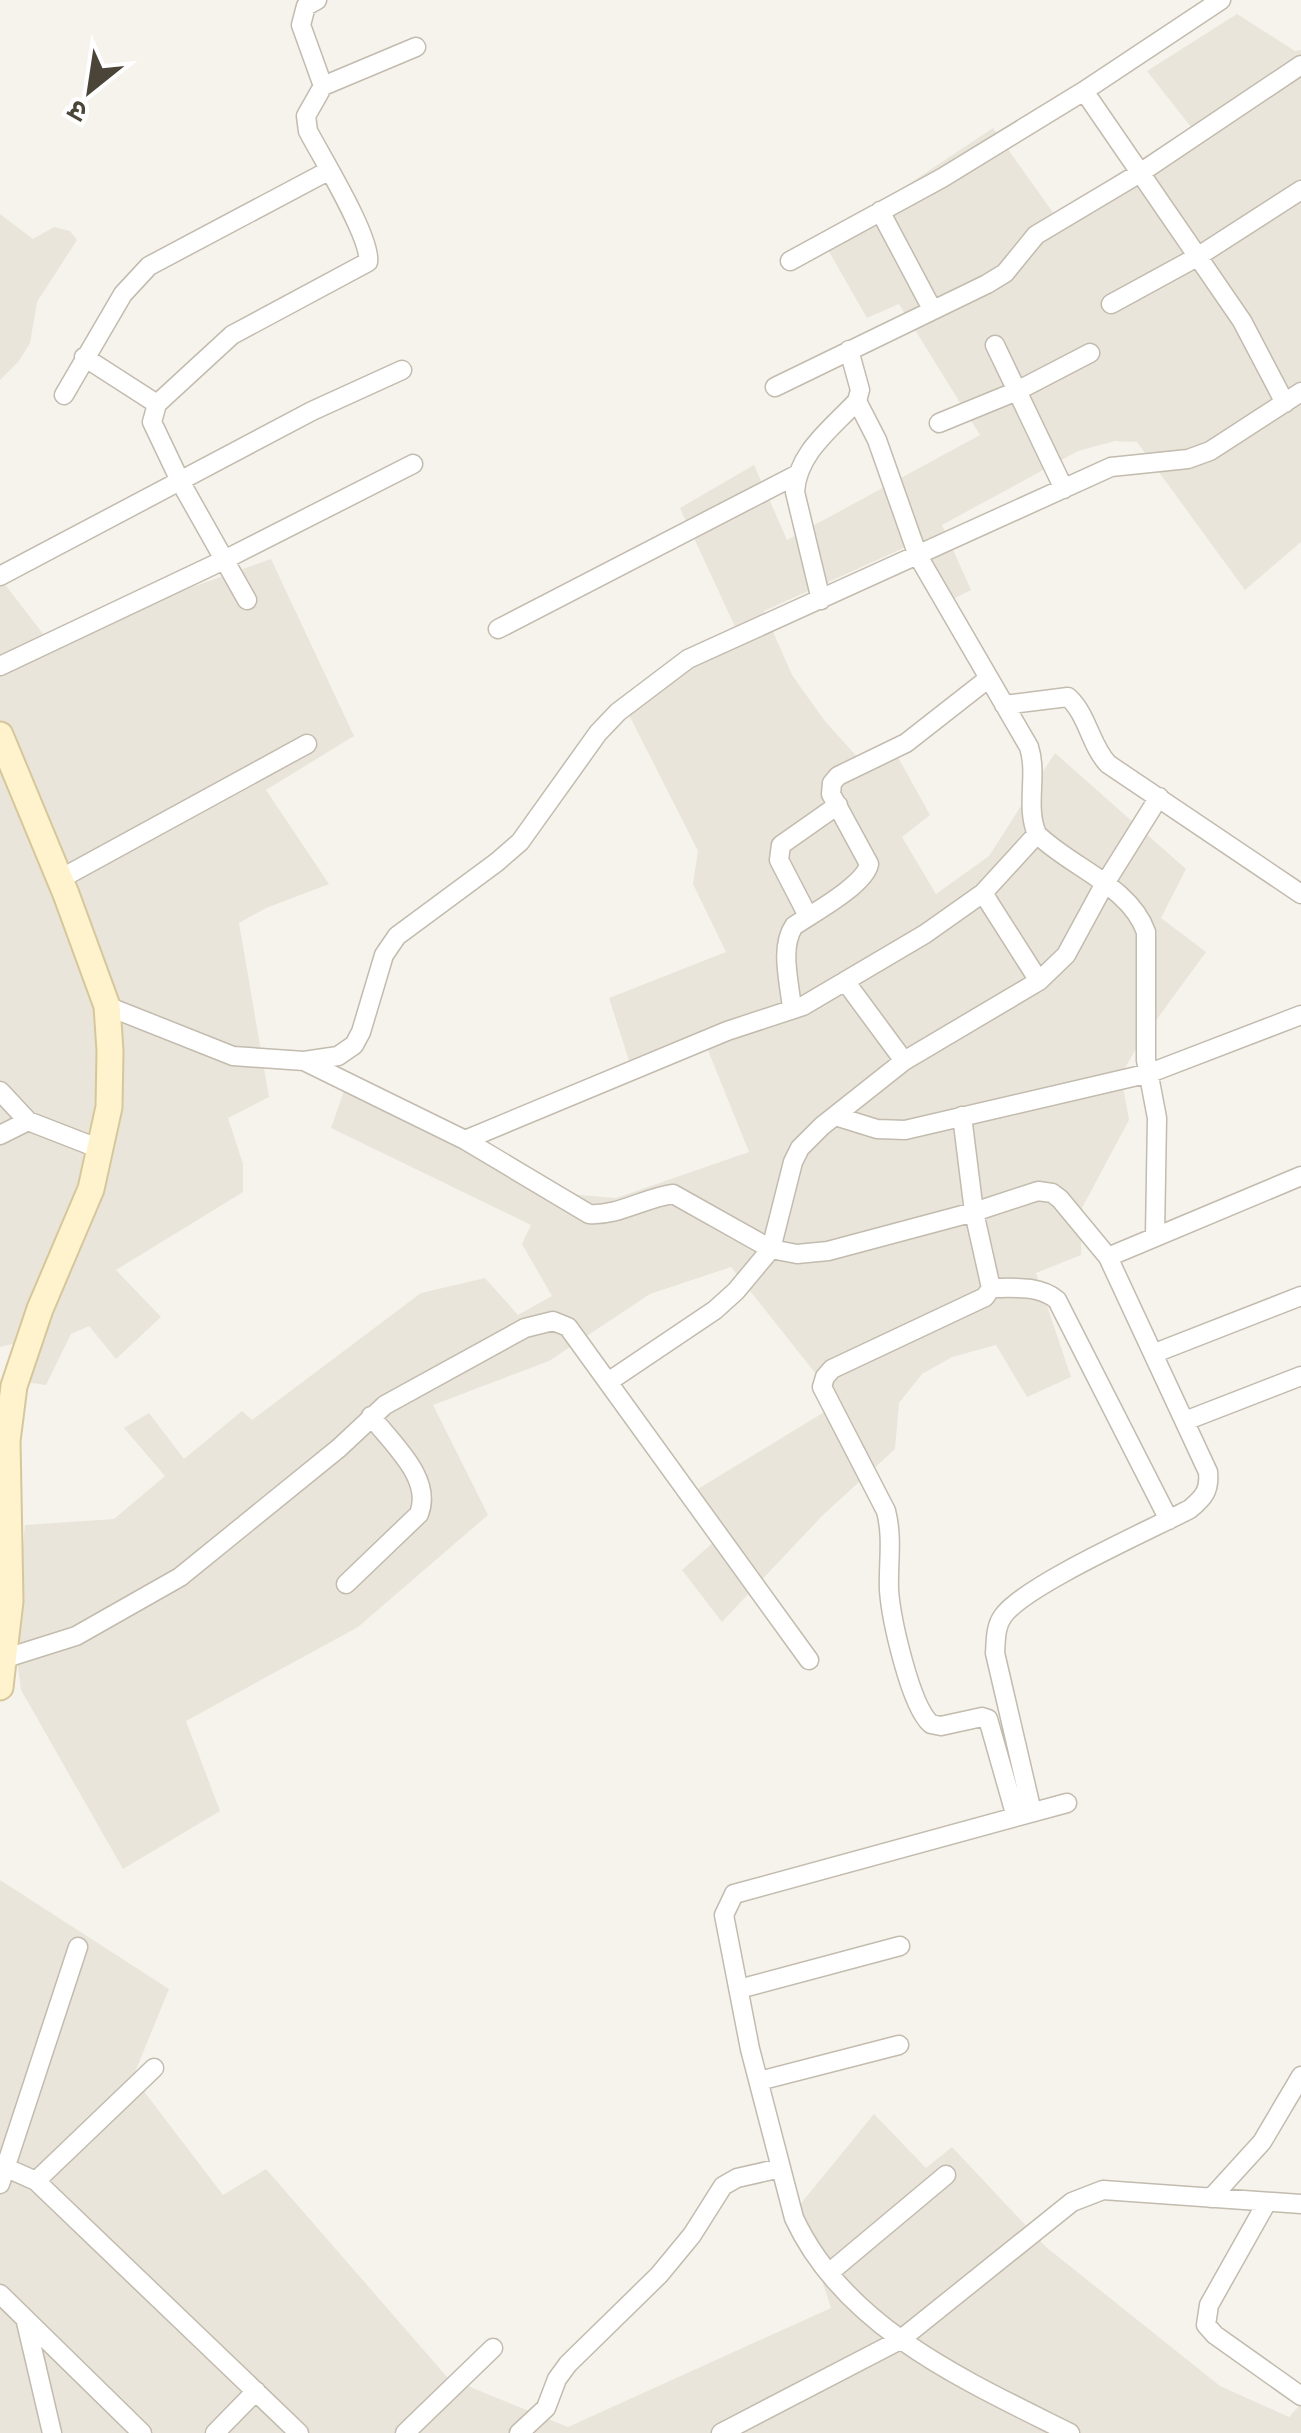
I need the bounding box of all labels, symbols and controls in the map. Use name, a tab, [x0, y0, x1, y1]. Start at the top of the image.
north arrow	[40, 40, 140, 140]
text: उ	[62, 93, 93, 130]

